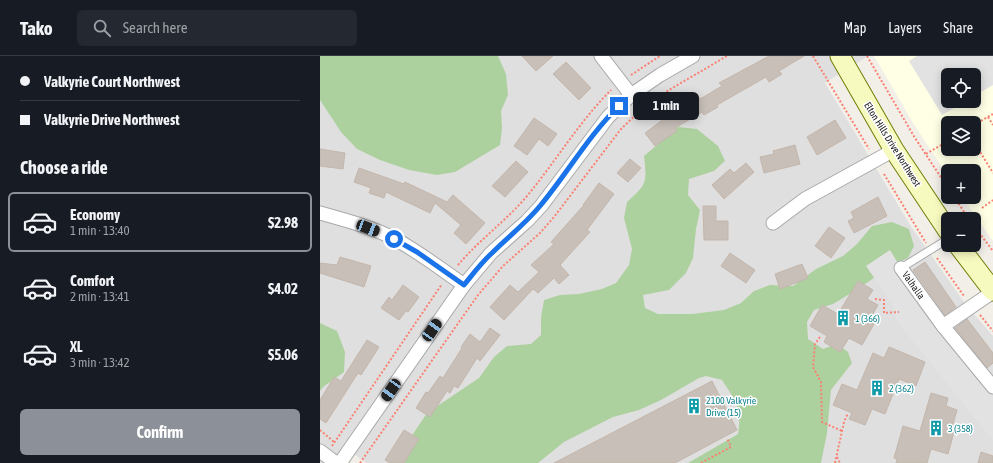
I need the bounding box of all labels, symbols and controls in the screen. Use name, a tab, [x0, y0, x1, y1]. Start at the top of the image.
search box	[77, 10, 357, 46]
text: Tako	[20, 17, 53, 39]
icon: search	[91, 17, 113, 39]
text: Search here	[123, 19, 187, 36]
text: Map	[844, 20, 866, 36]
text: Layers	[888, 20, 921, 36]
text: Share	[943, 20, 973, 36]
map controls	[941, 68, 981, 252]
button: locate	[941, 68, 981, 108]
text: Valkyrie Court Northwest	[44, 73, 180, 90]
callout: 1 min	[633, 92, 699, 120]
route end	[610, 97, 628, 115]
text: 1 min	[653, 98, 679, 113]
street label: Elton Hills Drive Northwest	[862, 100, 923, 189]
text: Valkyrie Drive Northwest	[44, 111, 180, 128]
button: layers	[941, 116, 981, 156]
text: Choose a ride	[20, 157, 108, 178]
button: +	[941, 164, 981, 204]
icon: car	[22, 204, 58, 240]
text: Economy	[70, 206, 120, 223]
button: −	[941, 212, 981, 252]
text: $2.98	[268, 214, 298, 231]
car	[355, 218, 381, 238]
text: 1 min · 13:40	[70, 223, 130, 238]
route start	[385, 230, 403, 248]
street label: Valhalla	[900, 269, 927, 302]
icon: car	[22, 270, 58, 306]
text: Comfort	[70, 272, 114, 289]
text: $4.02	[268, 280, 298, 297]
text: 2 min · 13:41	[70, 289, 130, 304]
building icon: 1 (366)	[834, 309, 852, 327]
place label: 1 (366)	[855, 313, 880, 324]
car	[420, 317, 444, 343]
icon: car	[22, 336, 58, 372]
text: XL	[70, 338, 83, 355]
text: $5.06	[268, 346, 298, 363]
text: 3 min · 13:42	[70, 355, 130, 370]
car	[379, 377, 403, 403]
building icon: 2 (362)	[868, 379, 886, 397]
place label: 2 (362)	[889, 383, 914, 394]
place label: 2100 Valkyrie Drive (15)	[706, 395, 757, 418]
building icon: 2100 Valkyrie Drive (15)	[685, 397, 703, 415]
button: Confirm	[20, 409, 300, 455]
building icon: 3 (358)	[927, 419, 945, 437]
place label: 3 (358)	[948, 423, 973, 434]

